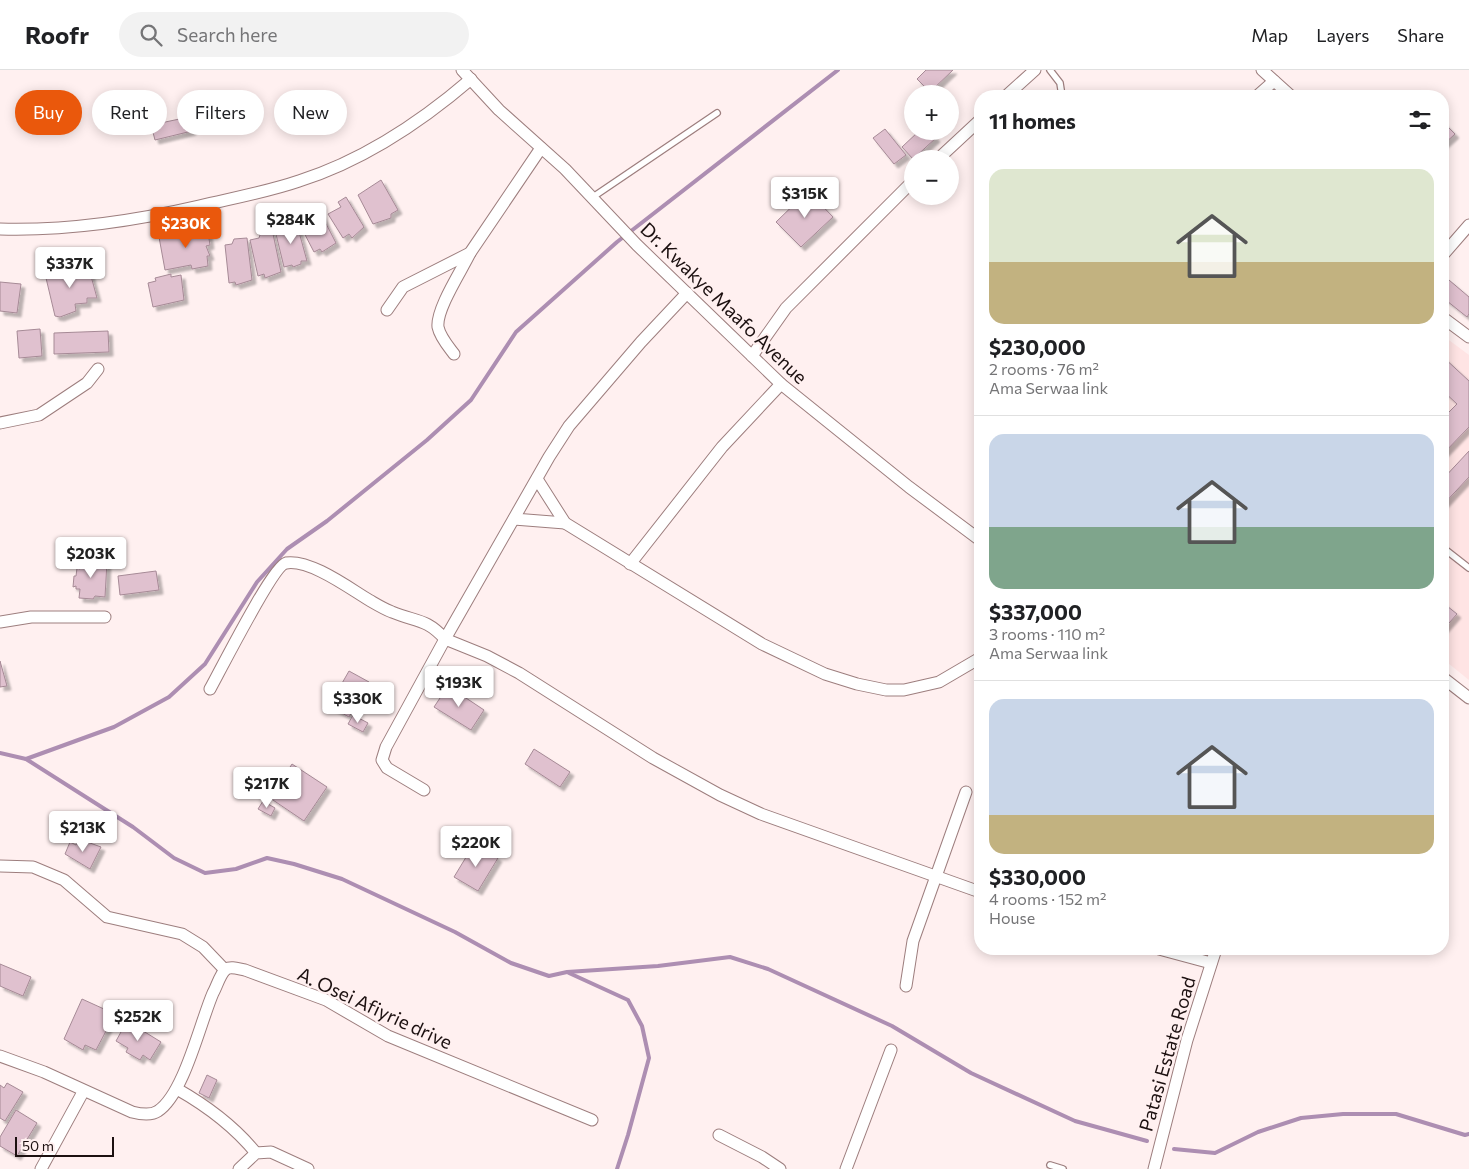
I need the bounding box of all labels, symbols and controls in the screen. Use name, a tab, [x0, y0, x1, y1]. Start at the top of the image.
search box	[119, 12, 469, 57]
text: Roofr	[25, 20, 89, 49]
icon: search	[137, 21, 165, 49]
text: Search here	[177, 23, 278, 46]
text: Map	[1251, 24, 1288, 46]
text: Layers	[1316, 24, 1369, 46]
text: Share	[1397, 24, 1444, 46]
map controls	[904, 85, 959, 205]
button: +	[904, 85, 959, 140]
chip: Buy	[15, 90, 82, 135]
chip: Rent	[92, 90, 167, 135]
chip: Filters	[177, 90, 264, 135]
chip: New	[274, 90, 347, 135]
icon: filters	[1406, 106, 1434, 134]
text: 11 homes	[989, 108, 1076, 133]
button: −	[904, 150, 959, 205]
pin: $315K	[770, 176, 840, 219]
text: $315K	[782, 183, 828, 202]
icon: home	[1167, 201, 1257, 291]
pin: $284K	[256, 202, 326, 245]
pin: $230K	[151, 206, 221, 249]
text: $284K	[266, 209, 316, 228]
text: $230K	[161, 213, 211, 232]
street label: Dr. Kwakye Maafo Avenue	[636, 217, 812, 388]
pin: $337K	[35, 246, 105, 289]
text: $337K	[46, 253, 94, 272]
text: $230,000	[989, 334, 1086, 359]
text: 2 rooms · 76 m²	[989, 359, 1099, 378]
text: Ama Serwaa link	[989, 378, 1108, 397]
icon: home	[1167, 467, 1257, 557]
pin: $203K	[56, 536, 126, 579]
text: $203K	[66, 543, 116, 562]
text: $337,000	[989, 599, 1082, 624]
text: 3 rooms · 110 m²	[989, 624, 1105, 643]
text: Ama Serwaa link	[989, 643, 1108, 662]
pin: $193K	[424, 666, 494, 708]
text: $193K	[436, 672, 482, 691]
pin: $330K	[323, 682, 393, 724]
text: $330K	[333, 688, 383, 707]
icon: home	[1167, 732, 1257, 822]
pin: $217K	[232, 766, 302, 809]
text: $217K	[244, 773, 290, 792]
pin: $213K	[48, 810, 118, 853]
text: $213K	[60, 817, 106, 836]
pin: $220K	[441, 826, 511, 868]
text: $220K	[451, 832, 501, 851]
text: $330,000	[989, 864, 1086, 889]
text: 4 rooms · 152 m²	[989, 889, 1106, 908]
text: House	[989, 908, 1035, 927]
street label: A. Osei Afiyrie drive	[294, 962, 456, 1053]
street label: Patasi Estate Road	[1133, 974, 1200, 1134]
pin: $252K	[103, 1000, 173, 1042]
text: $252K	[114, 1006, 162, 1025]
scale bar	[15, 1134, 114, 1157]
text: 50 m	[22, 1137, 54, 1154]

